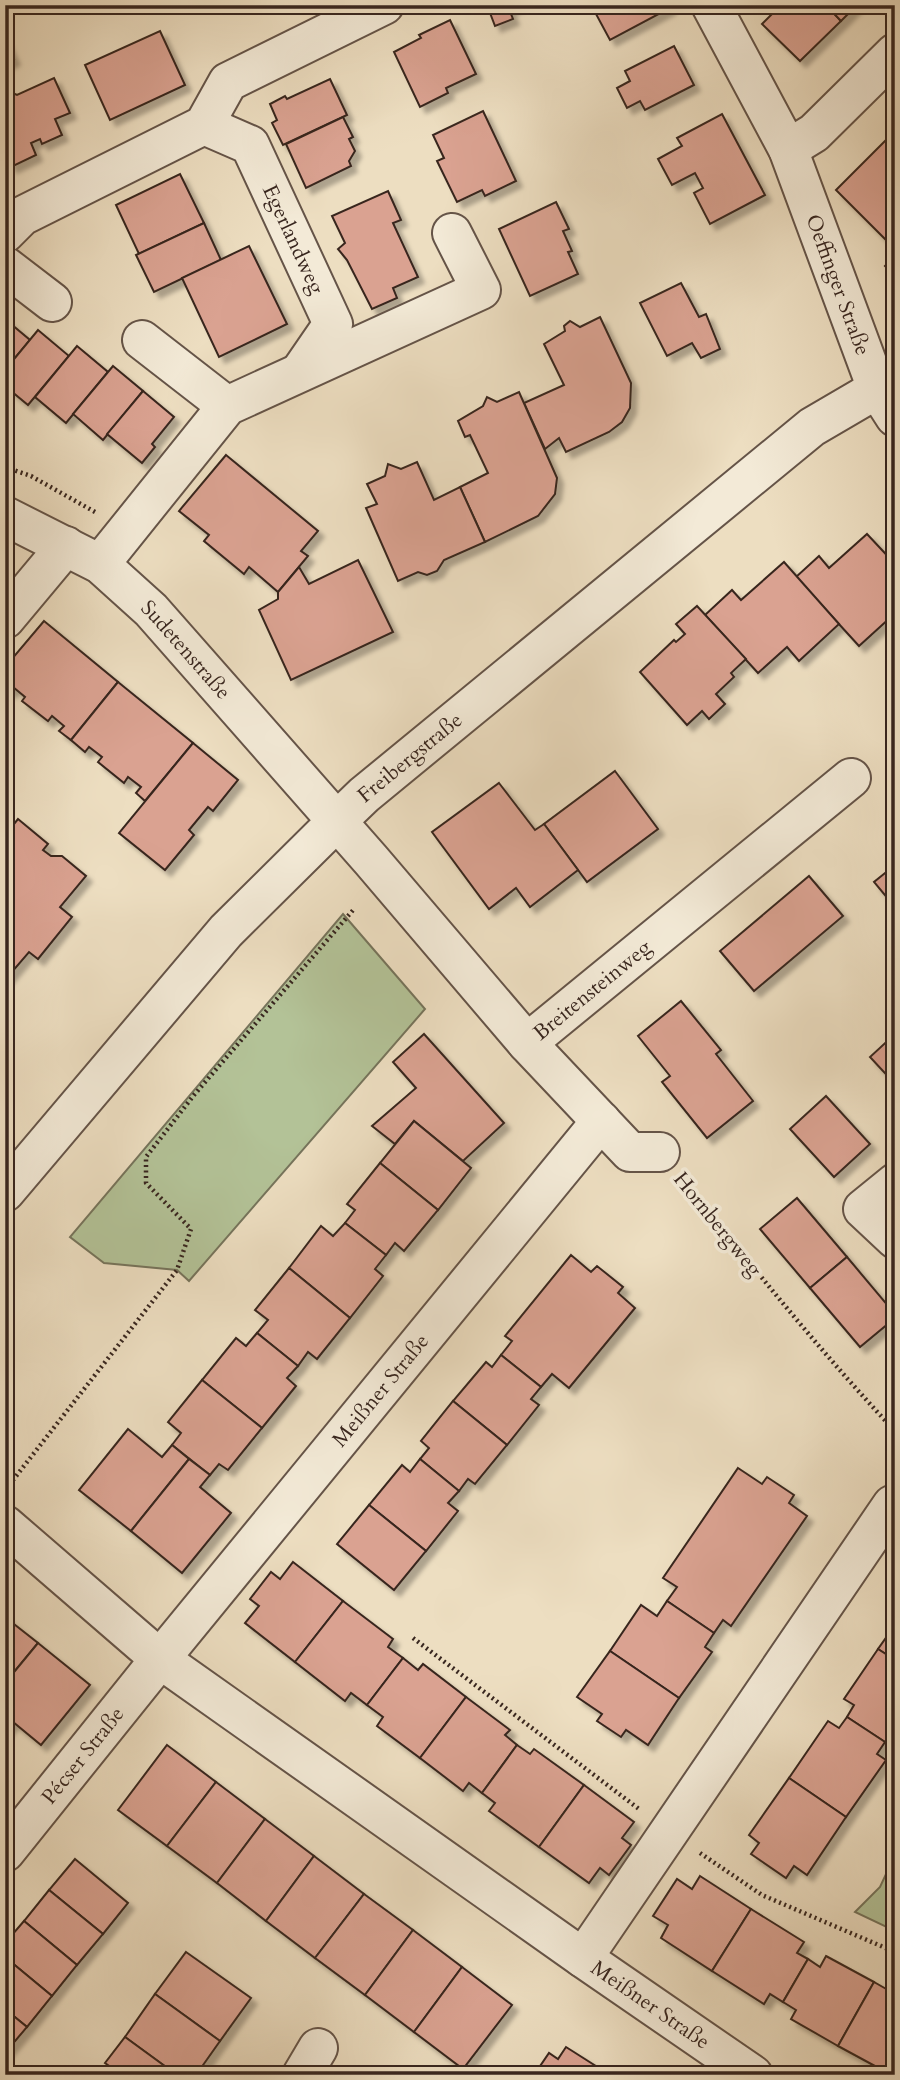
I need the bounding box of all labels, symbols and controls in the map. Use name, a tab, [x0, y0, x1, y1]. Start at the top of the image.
street label: Egerlandweg	[255, 180, 331, 299]
street label: Oeffinger Straße	[798, 210, 877, 359]
street label: Sudetenstraße	[134, 594, 237, 706]
street label: Freibergstraße	[351, 706, 469, 810]
street label: Breitensteinweg	[527, 933, 658, 1047]
street label: Hornbergweg	[666, 1166, 769, 1283]
street label: Meißner Straße	[326, 1328, 436, 1453]
street label: Pécser Straße	[35, 1701, 131, 1810]
street label: Meißner Straße	[585, 1954, 716, 2056]

